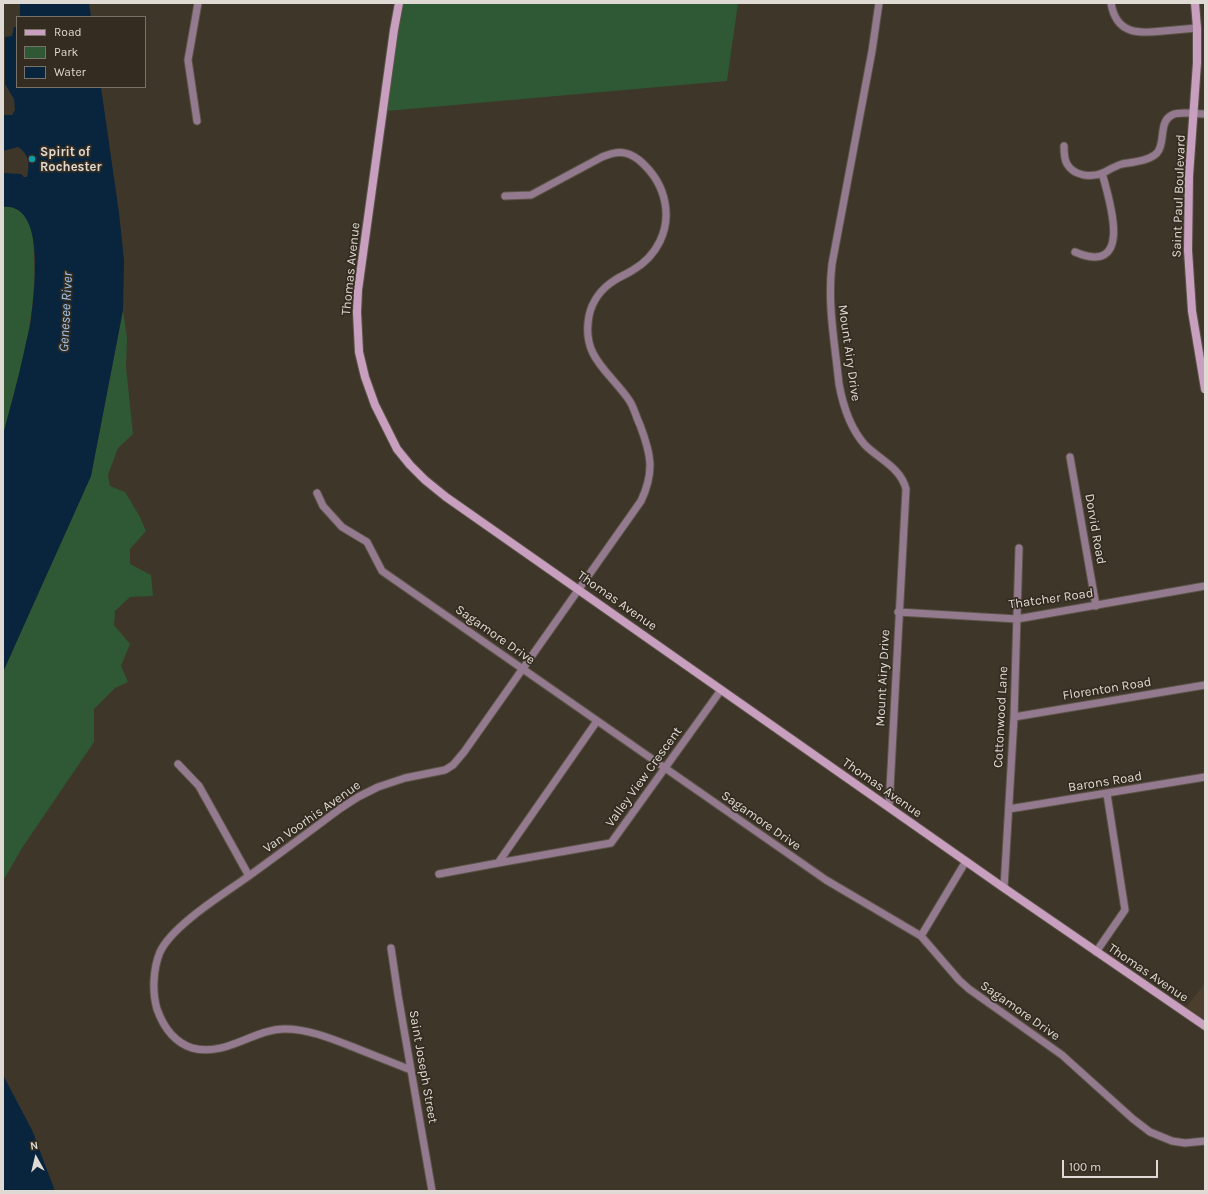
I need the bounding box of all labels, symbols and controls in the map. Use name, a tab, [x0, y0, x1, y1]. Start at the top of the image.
legend	[16, 16, 146, 88]
text: Road	[54, 25, 82, 39]
text: Park	[54, 45, 78, 59]
text: Water	[54, 65, 86, 79]
street label: Saint Paul Boulevard	[1169, 134, 1189, 258]
place label: Spirit of Rochester	[40, 144, 102, 175]
marker: Spirit of Rochester	[27, 154, 37, 164]
street label: Thomas Avenue	[338, 222, 364, 316]
water label: Genesee River	[56, 271, 76, 353]
street label: Mount Airy Drive	[835, 304, 863, 402]
street label: Dorvid Road	[1081, 492, 1109, 566]
street label: Thomas Avenue	[574, 568, 660, 634]
street label: Thatcher Road	[1008, 585, 1094, 613]
street label: Sagamore Drive	[452, 602, 538, 668]
street label: Mount Airy Drive	[873, 629, 893, 727]
street label: Cottonwood Lane	[991, 666, 1011, 768]
street label: Florenton Road	[1062, 674, 1152, 704]
street label: Valley View Crescent	[602, 724, 686, 830]
street label: Thomas Avenue	[839, 755, 925, 821]
street label: Barons Road	[1067, 768, 1143, 796]
street label: Van Voorhis Avenue	[260, 778, 364, 856]
street label: Sagamore Drive	[718, 788, 804, 854]
street label: Thomas Avenue	[1105, 940, 1191, 1006]
street label: Sagamore Drive	[977, 978, 1063, 1044]
street label: Saint Joseph Street	[405, 1009, 441, 1125]
north arrow	[16, 1138, 56, 1178]
text: N	[29, 1139, 39, 1153]
scale bar	[1064, 1152, 1160, 1178]
text: 100 m	[1069, 1160, 1101, 1174]

